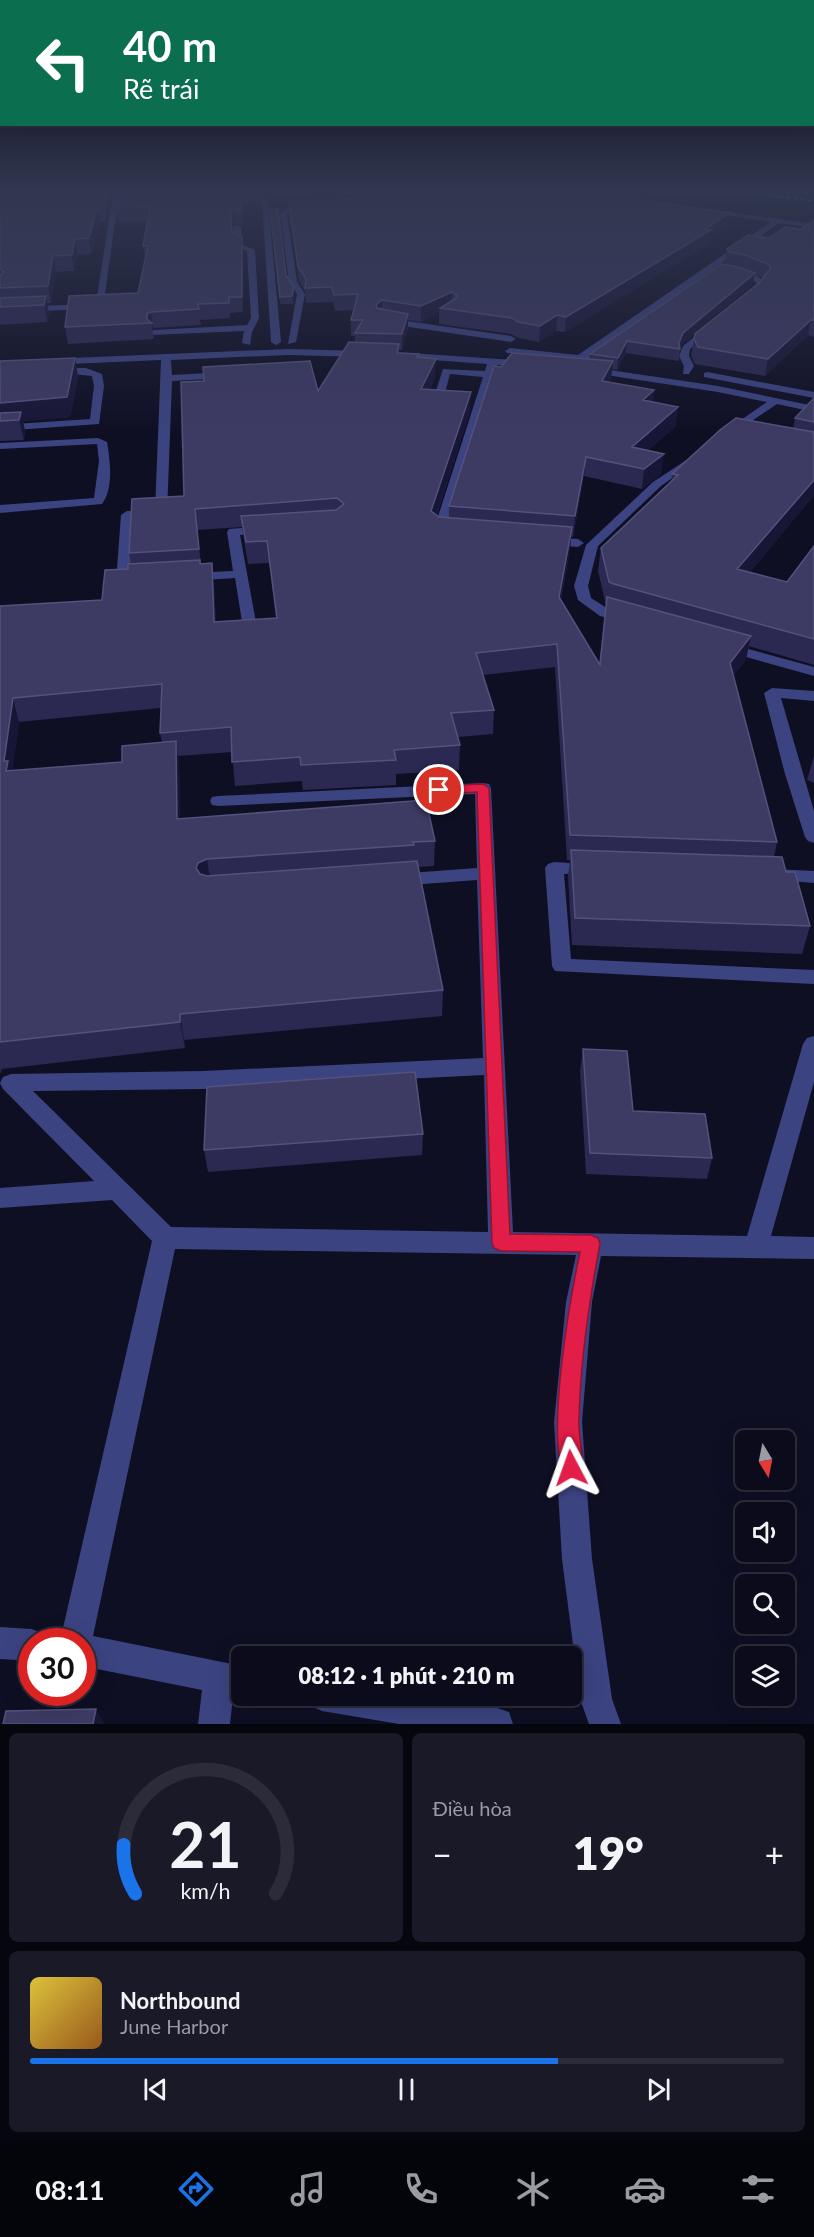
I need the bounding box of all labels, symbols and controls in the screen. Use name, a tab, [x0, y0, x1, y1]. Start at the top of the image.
text: 40 m	[123, 21, 217, 71]
icon: left	[24, 24, 102, 102]
text: Rẽ trái	[123, 72, 199, 105]
pin	[413, 764, 464, 815]
icon: arrive	[422, 773, 455, 806]
north arrow	[735, 1430, 795, 1490]
map controls	[735, 1430, 795, 1706]
position arrow	[539, 1436, 603, 1500]
button: sound	[735, 1502, 795, 1562]
button: search	[735, 1574, 795, 1634]
speed limit sign: 30	[18, 1628, 96, 1706]
button: layers	[735, 1646, 795, 1706]
text: 08:12 · 1 phút · 210 m	[299, 1662, 514, 1689]
text: Điều hòa	[433, 1796, 512, 1820]
text: 21	[170, 1806, 242, 1881]
text: 19°	[573, 1826, 644, 1880]
text: −	[433, 1834, 452, 1874]
text: +	[765, 1834, 784, 1874]
text: km/h	[181, 1879, 231, 1905]
text: Northbound	[120, 1987, 240, 2014]
text: June Harbor	[120, 2014, 228, 2038]
icon: previous	[139, 2073, 172, 2106]
icon: pause	[390, 2073, 423, 2106]
icon: next	[642, 2073, 675, 2106]
icon: directions	[175, 2168, 217, 2210]
icon: music	[287, 2168, 329, 2210]
icon: phone	[400, 2168, 442, 2210]
icon: climate	[512, 2168, 554, 2210]
icon: car	[624, 2168, 666, 2210]
icon: filters	[737, 2168, 779, 2210]
text: 08:11	[35, 2173, 105, 2206]

